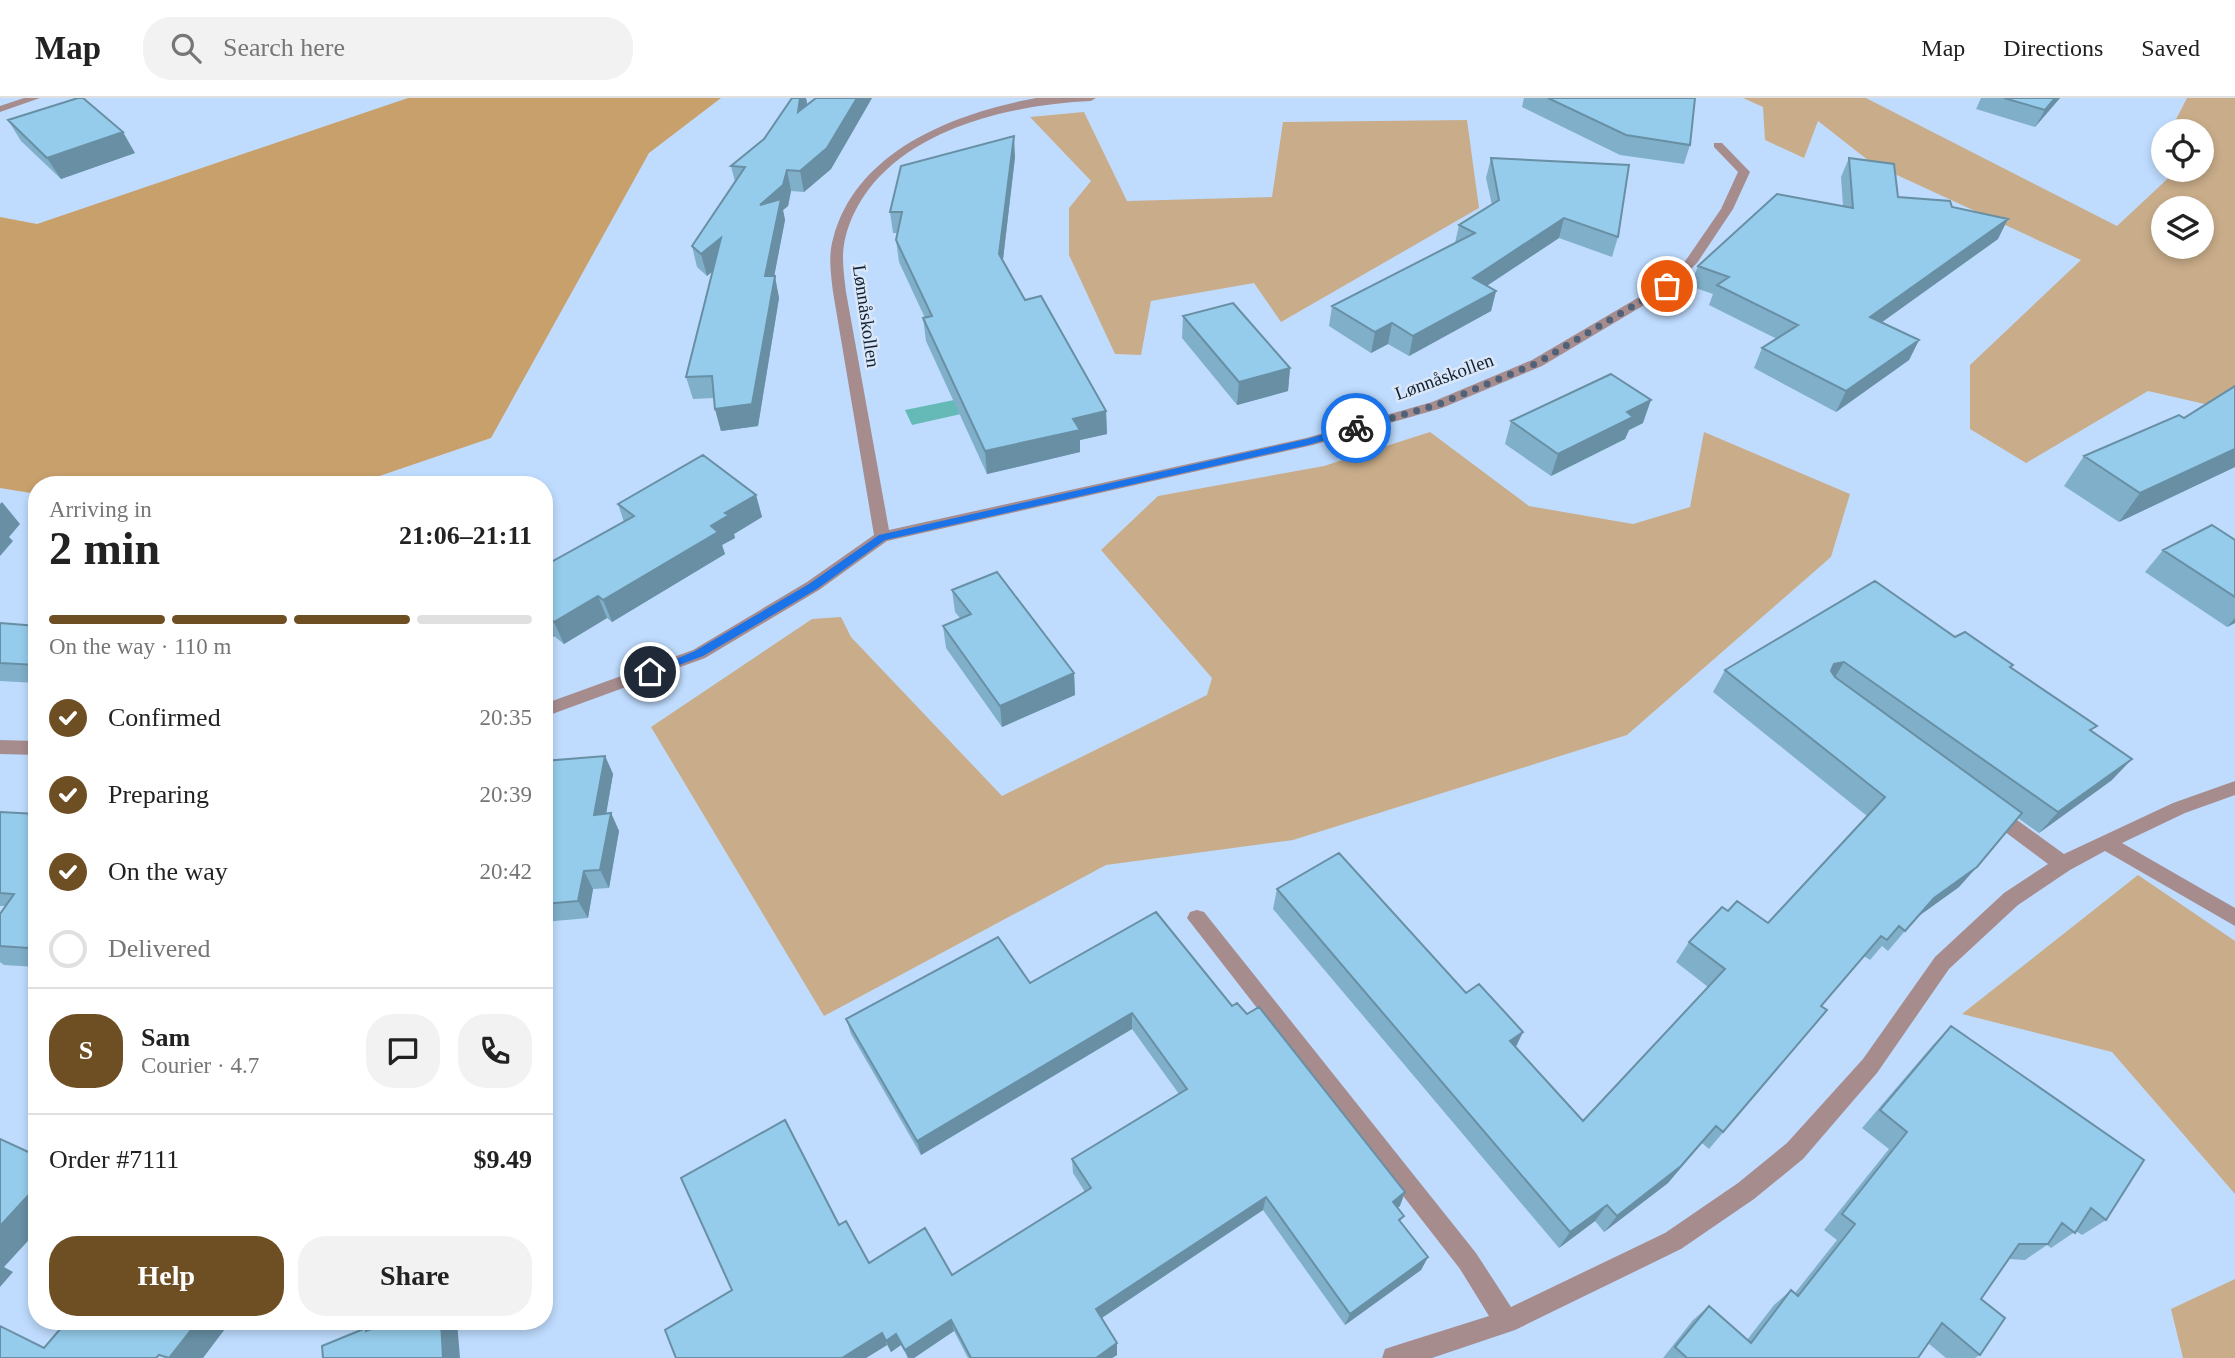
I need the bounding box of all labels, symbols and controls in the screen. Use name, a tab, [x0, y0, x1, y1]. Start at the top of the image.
search box	[143, 17, 633, 80]
icon: search	[167, 29, 205, 67]
text: Map	[35, 30, 101, 66]
text: Search here	[223, 33, 345, 62]
text: Map	[1921, 35, 1965, 61]
text: Directions	[2003, 35, 2103, 61]
text: Saved	[2141, 35, 2200, 61]
map controls	[2151, 119, 2214, 259]
button: locate	[2151, 119, 2214, 182]
button: layers	[2151, 196, 2214, 259]
pin	[1637, 256, 1697, 316]
street label: Lønnåskollen	[849, 263, 884, 369]
icon: bag	[1648, 267, 1686, 305]
street label: Lønnåskollen	[1392, 349, 1497, 404]
courier	[1321, 393, 1391, 463]
icon: bike	[1337, 409, 1375, 447]
text: Arriving in	[49, 497, 152, 522]
text: 21:06–21:11	[399, 521, 532, 550]
text: 2 min	[49, 523, 160, 574]
text: On the way · 110 m	[49, 634, 231, 659]
pin	[620, 642, 680, 702]
icon: home	[631, 653, 669, 691]
icon: check	[49, 699, 87, 737]
text: Confirmed	[108, 703, 221, 732]
text: 20:35	[480, 705, 532, 730]
icon: check	[49, 776, 87, 814]
text: Preparing	[108, 780, 209, 809]
text: 20:39	[480, 782, 532, 807]
icon: check	[49, 853, 87, 891]
text: On the way	[108, 857, 228, 886]
text: 20:42	[480, 859, 532, 884]
text: Delivered	[108, 934, 211, 963]
button: chat	[366, 1014, 440, 1088]
button: phone	[458, 1014, 532, 1088]
text: Sam	[141, 1023, 190, 1052]
text: S	[79, 1036, 93, 1065]
text: Courier · 4.7	[141, 1053, 259, 1078]
text: Order #7111	[49, 1145, 179, 1174]
text: $9.49	[474, 1145, 532, 1174]
button: Help	[49, 1236, 284, 1316]
button: Share	[298, 1236, 532, 1316]

